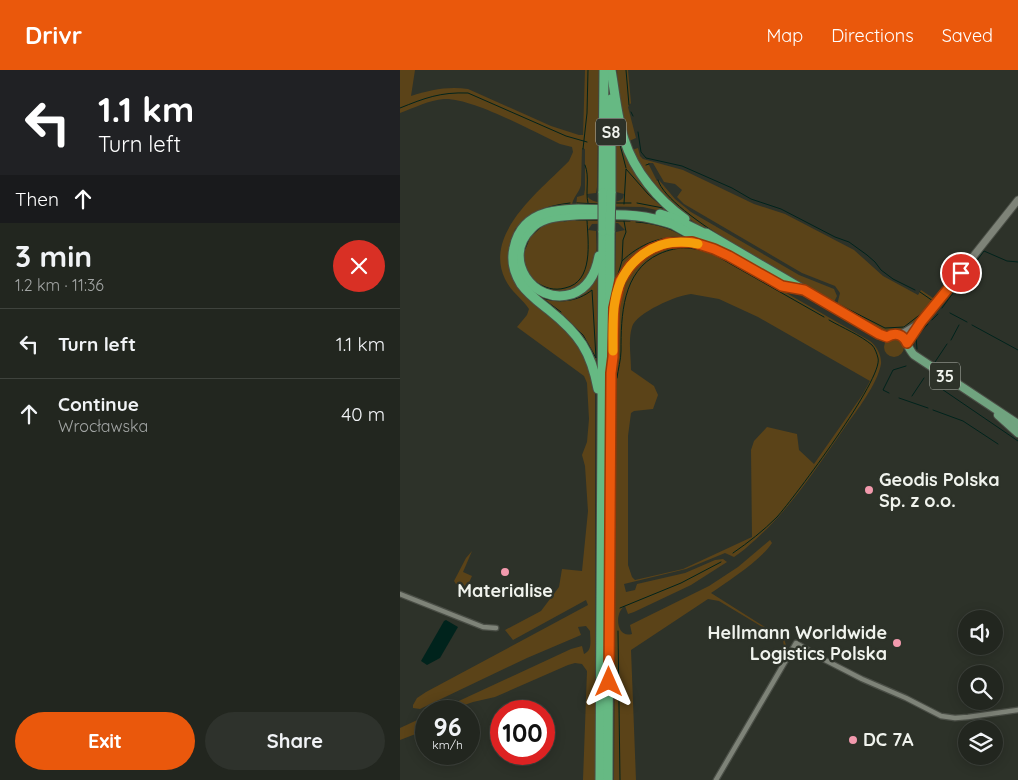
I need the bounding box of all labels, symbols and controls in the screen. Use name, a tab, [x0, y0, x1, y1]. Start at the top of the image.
text: Drivr	[25, 20, 82, 50]
text: Map	[766, 24, 803, 47]
text: Directions	[831, 24, 914, 47]
text: Saved	[942, 24, 993, 47]
text: 1.1 km	[98, 87, 194, 131]
icon: left	[15, 90, 80, 155]
road number: S8	[596, 118, 626, 146]
text: Turn left	[98, 130, 181, 158]
icon: ahead	[69, 185, 97, 213]
text: Then	[15, 187, 59, 211]
text: 3 min	[15, 237, 92, 275]
button: close	[333, 240, 385, 292]
pin	[940, 252, 982, 294]
icon: arrive	[947, 259, 975, 287]
text: 1.2 km · 11:36	[15, 275, 104, 295]
icon: left	[15, 330, 43, 358]
text: Turn left	[58, 332, 136, 356]
text: 1.1 km	[336, 332, 385, 356]
road number: 35	[930, 362, 960, 390]
text: Continue	[58, 392, 139, 416]
icon: ahead	[15, 400, 43, 428]
text: 40 m	[341, 402, 385, 426]
text: Wrocławska	[58, 416, 148, 436]
place label: Geodis Polska Sp. z o.o.	[879, 468, 1000, 512]
marker: Geodis Polska Sp. z o.o.	[863, 484, 875, 496]
marker: Materialise	[499, 566, 511, 578]
place label: Materialise	[457, 579, 553, 602]
map controls	[958, 610, 1003, 765]
button: sound	[958, 610, 1003, 655]
place label: Hellmann Worldwide Logistics Polska	[708, 621, 887, 665]
marker: Hellmann Worldwide Logistics Polska	[891, 637, 903, 649]
position arrow	[582, 655, 634, 707]
button: search	[958, 665, 1003, 710]
speed limit sign: 100	[490, 700, 555, 765]
text: 96	[433, 711, 462, 742]
button: Exit	[15, 712, 195, 770]
button: Share	[205, 712, 385, 770]
button: layers	[958, 720, 1003, 765]
place label: DC 7A	[863, 728, 914, 751]
marker: DC 7A	[847, 734, 859, 746]
text: km/h	[432, 737, 463, 752]

